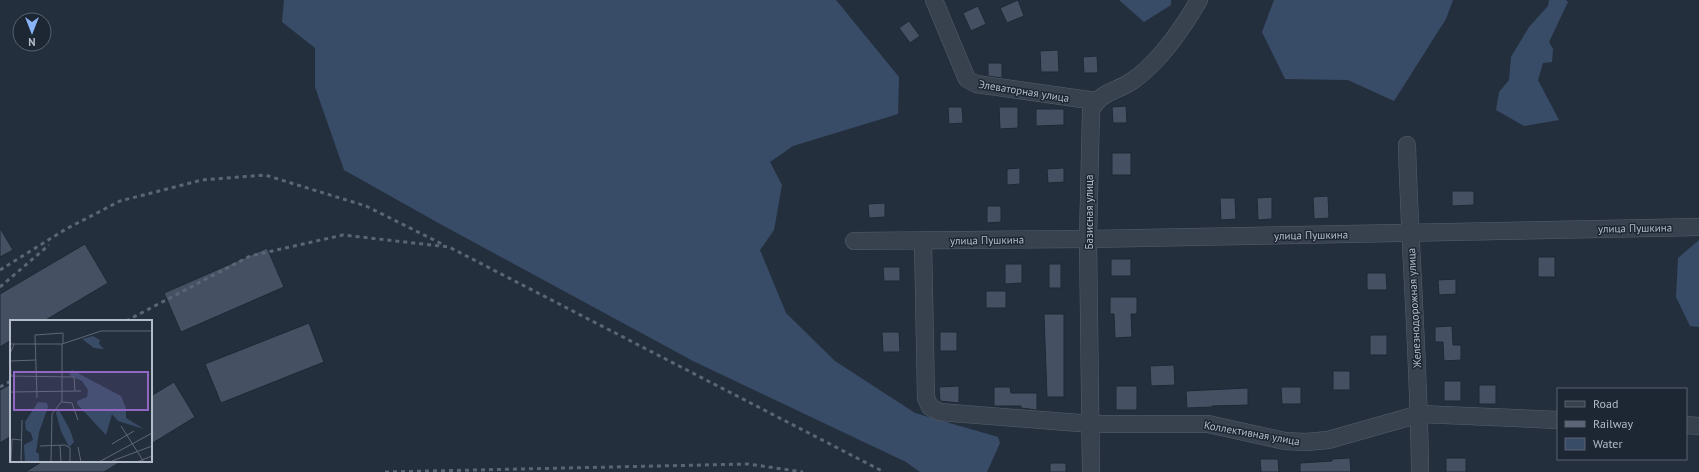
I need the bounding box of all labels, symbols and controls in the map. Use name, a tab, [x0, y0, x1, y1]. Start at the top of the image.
north arrow	[12, 12, 52, 52]
text: N	[28, 35, 36, 49]
street label: Элеваторная улица	[978, 77, 1070, 105]
street label: Базисная улица	[1082, 175, 1096, 249]
street label: улица Пушкина	[1598, 220, 1672, 236]
street label: улица Пушкина	[1274, 227, 1348, 243]
street label: улица Пушкина	[950, 232, 1024, 248]
street label: Железнодорожная улица	[1404, 248, 1424, 369]
inset map	[10, 320, 152, 462]
legend	[1557, 388, 1687, 460]
text: Road	[1593, 396, 1618, 411]
text: Railway	[1593, 416, 1633, 431]
street label: Коллективная улица	[1203, 418, 1301, 448]
text: Water	[1593, 436, 1623, 451]

